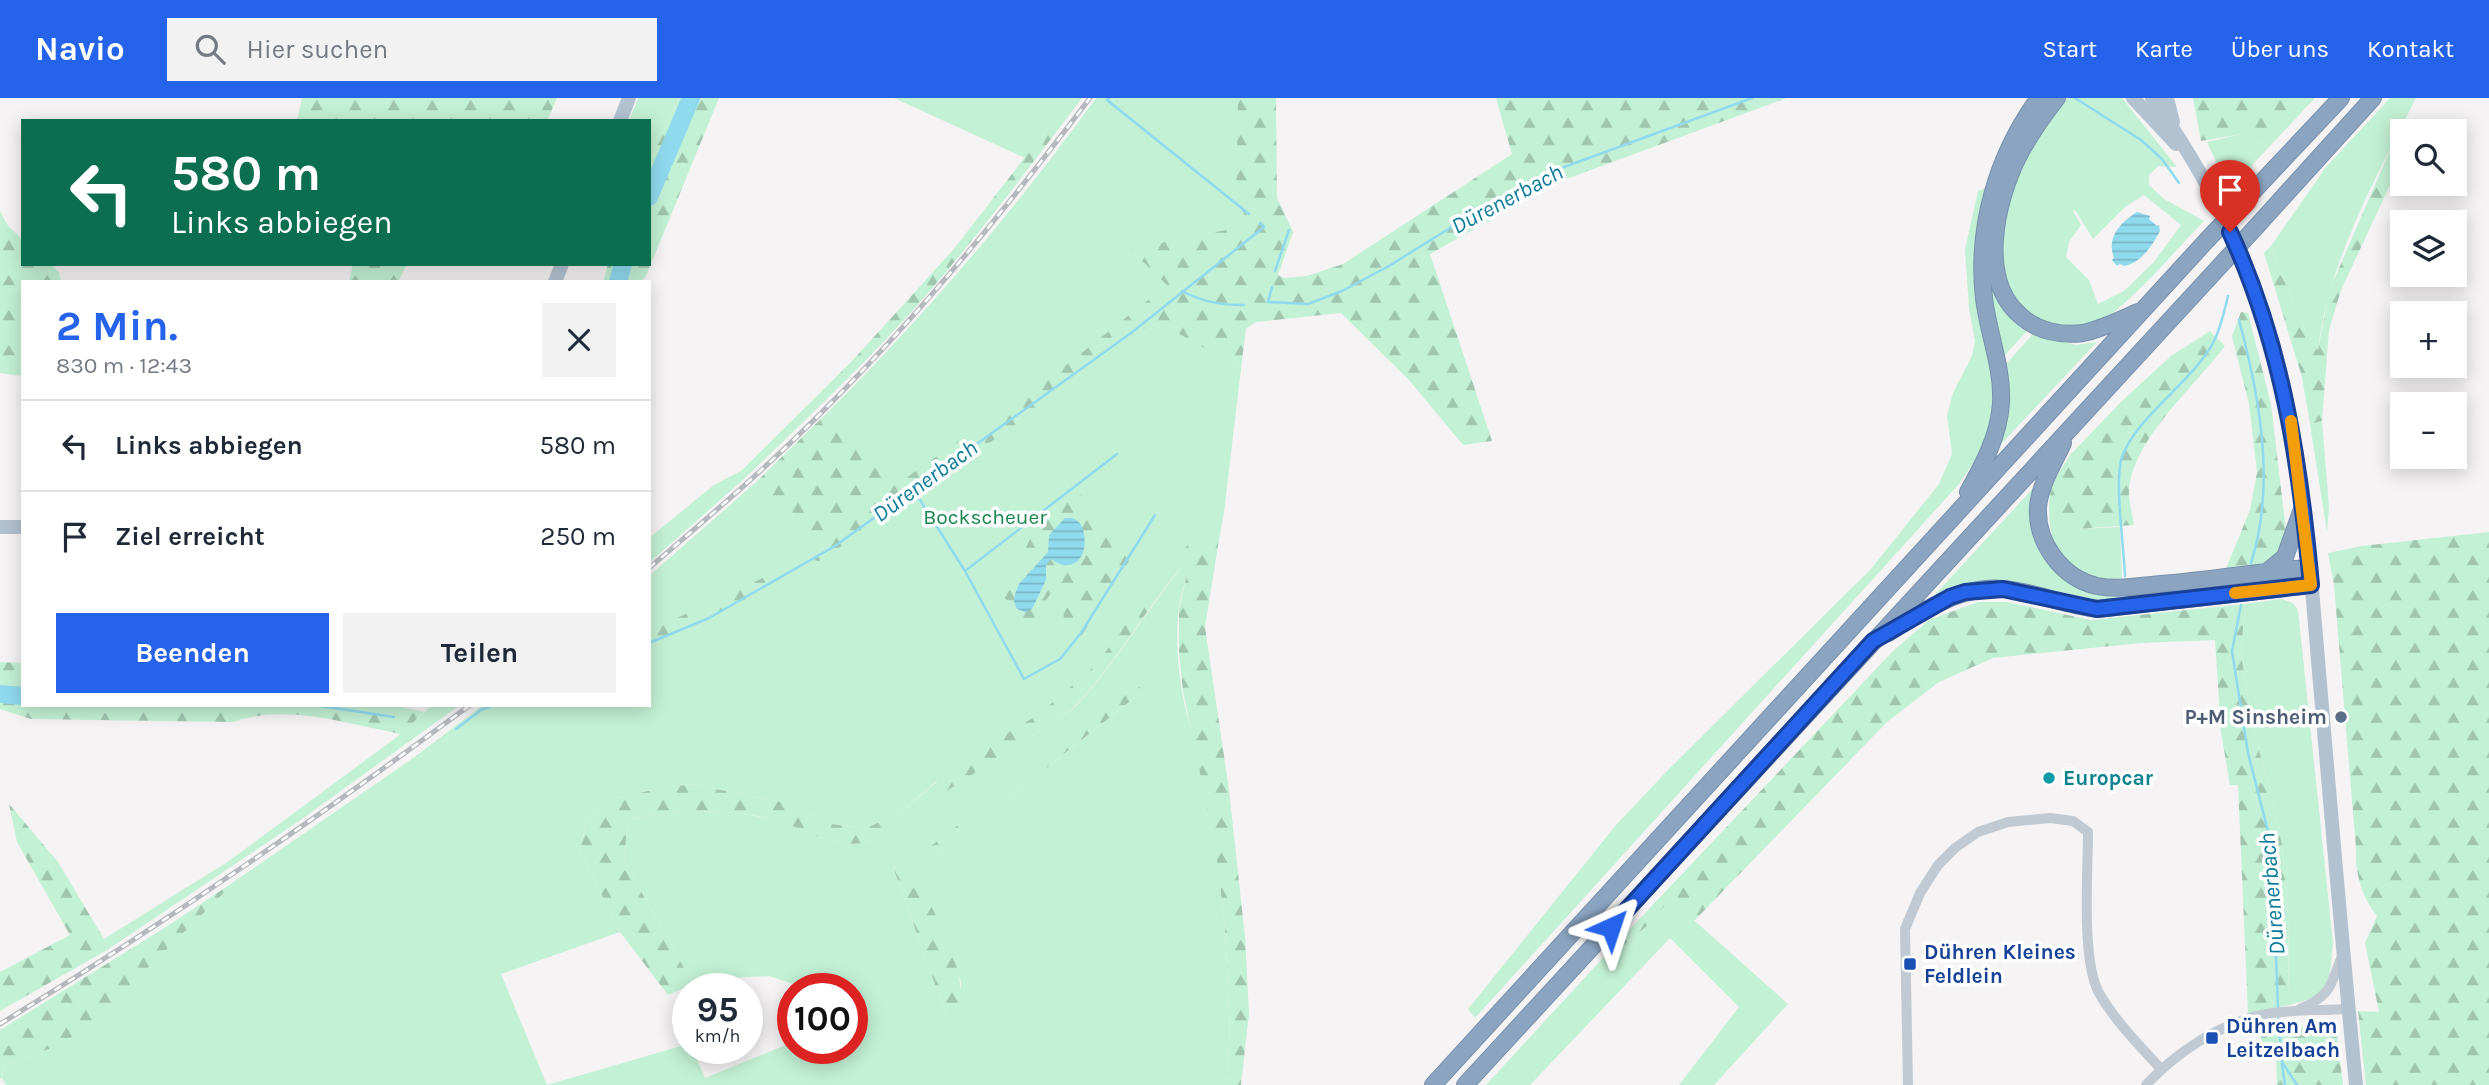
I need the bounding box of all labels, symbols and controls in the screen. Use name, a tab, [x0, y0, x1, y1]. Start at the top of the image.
search box	[167, 18, 657, 81]
text: Navio	[35, 30, 125, 68]
icon: search	[191, 30, 229, 68]
text: Hier suchen	[247, 34, 388, 65]
text: Start	[2043, 35, 2097, 63]
text: Karte	[2135, 35, 2193, 63]
text: Über uns	[2231, 35, 2329, 63]
text: Kontakt	[2367, 35, 2454, 63]
map controls	[2390, 119, 2467, 469]
button: search	[2390, 119, 2467, 196]
text: 580 m	[171, 145, 321, 202]
icon: left	[56, 147, 147, 238]
water label: Dürenerbach	[1447, 158, 1567, 240]
pin	[2200, 160, 2260, 232]
icon: arrive	[2211, 171, 2249, 209]
text: Links abbiegen	[171, 204, 393, 241]
button: layers	[2390, 210, 2467, 287]
text: 2 Min.	[56, 301, 178, 351]
button: +	[2390, 301, 2467, 378]
button: close	[542, 303, 616, 377]
text: 830 m · 12:43	[56, 352, 192, 379]
button: −	[2390, 392, 2467, 469]
icon: left	[56, 427, 94, 465]
text: Links abbiegen	[115, 430, 303, 461]
text: 580 m	[539, 430, 616, 461]
water label: Dürenerbach	[867, 434, 983, 528]
park label: Bockscheuer	[923, 505, 1047, 529]
icon: arrive	[56, 518, 94, 556]
text: Ziel erreicht	[115, 521, 265, 552]
text: 250 m	[540, 521, 616, 552]
button: Beenden	[56, 613, 329, 693]
button: Teilen	[343, 613, 616, 693]
place label: P+M Sinsheim	[2184, 705, 2327, 729]
marker: P+M Sinsheim	[2333, 709, 2349, 725]
place label: Europcar	[2063, 766, 2154, 790]
marker: Europcar	[2041, 770, 2057, 786]
water label: Dürenerbach	[2253, 832, 2291, 956]
position arrow	[1574, 890, 1648, 964]
place label: Dühren Kleines Feldlein	[1924, 940, 2076, 988]
marker: Dühren Kleines Feldlein	[1902, 956, 1918, 972]
speed limit sign: 100	[777, 973, 868, 1064]
text: 95	[697, 989, 738, 1030]
place label: Dühren Am Leitzelbach	[2226, 1014, 2340, 1062]
text: km/h	[695, 1025, 740, 1047]
marker: Dühren Am Leitzelbach	[2204, 1030, 2220, 1046]

